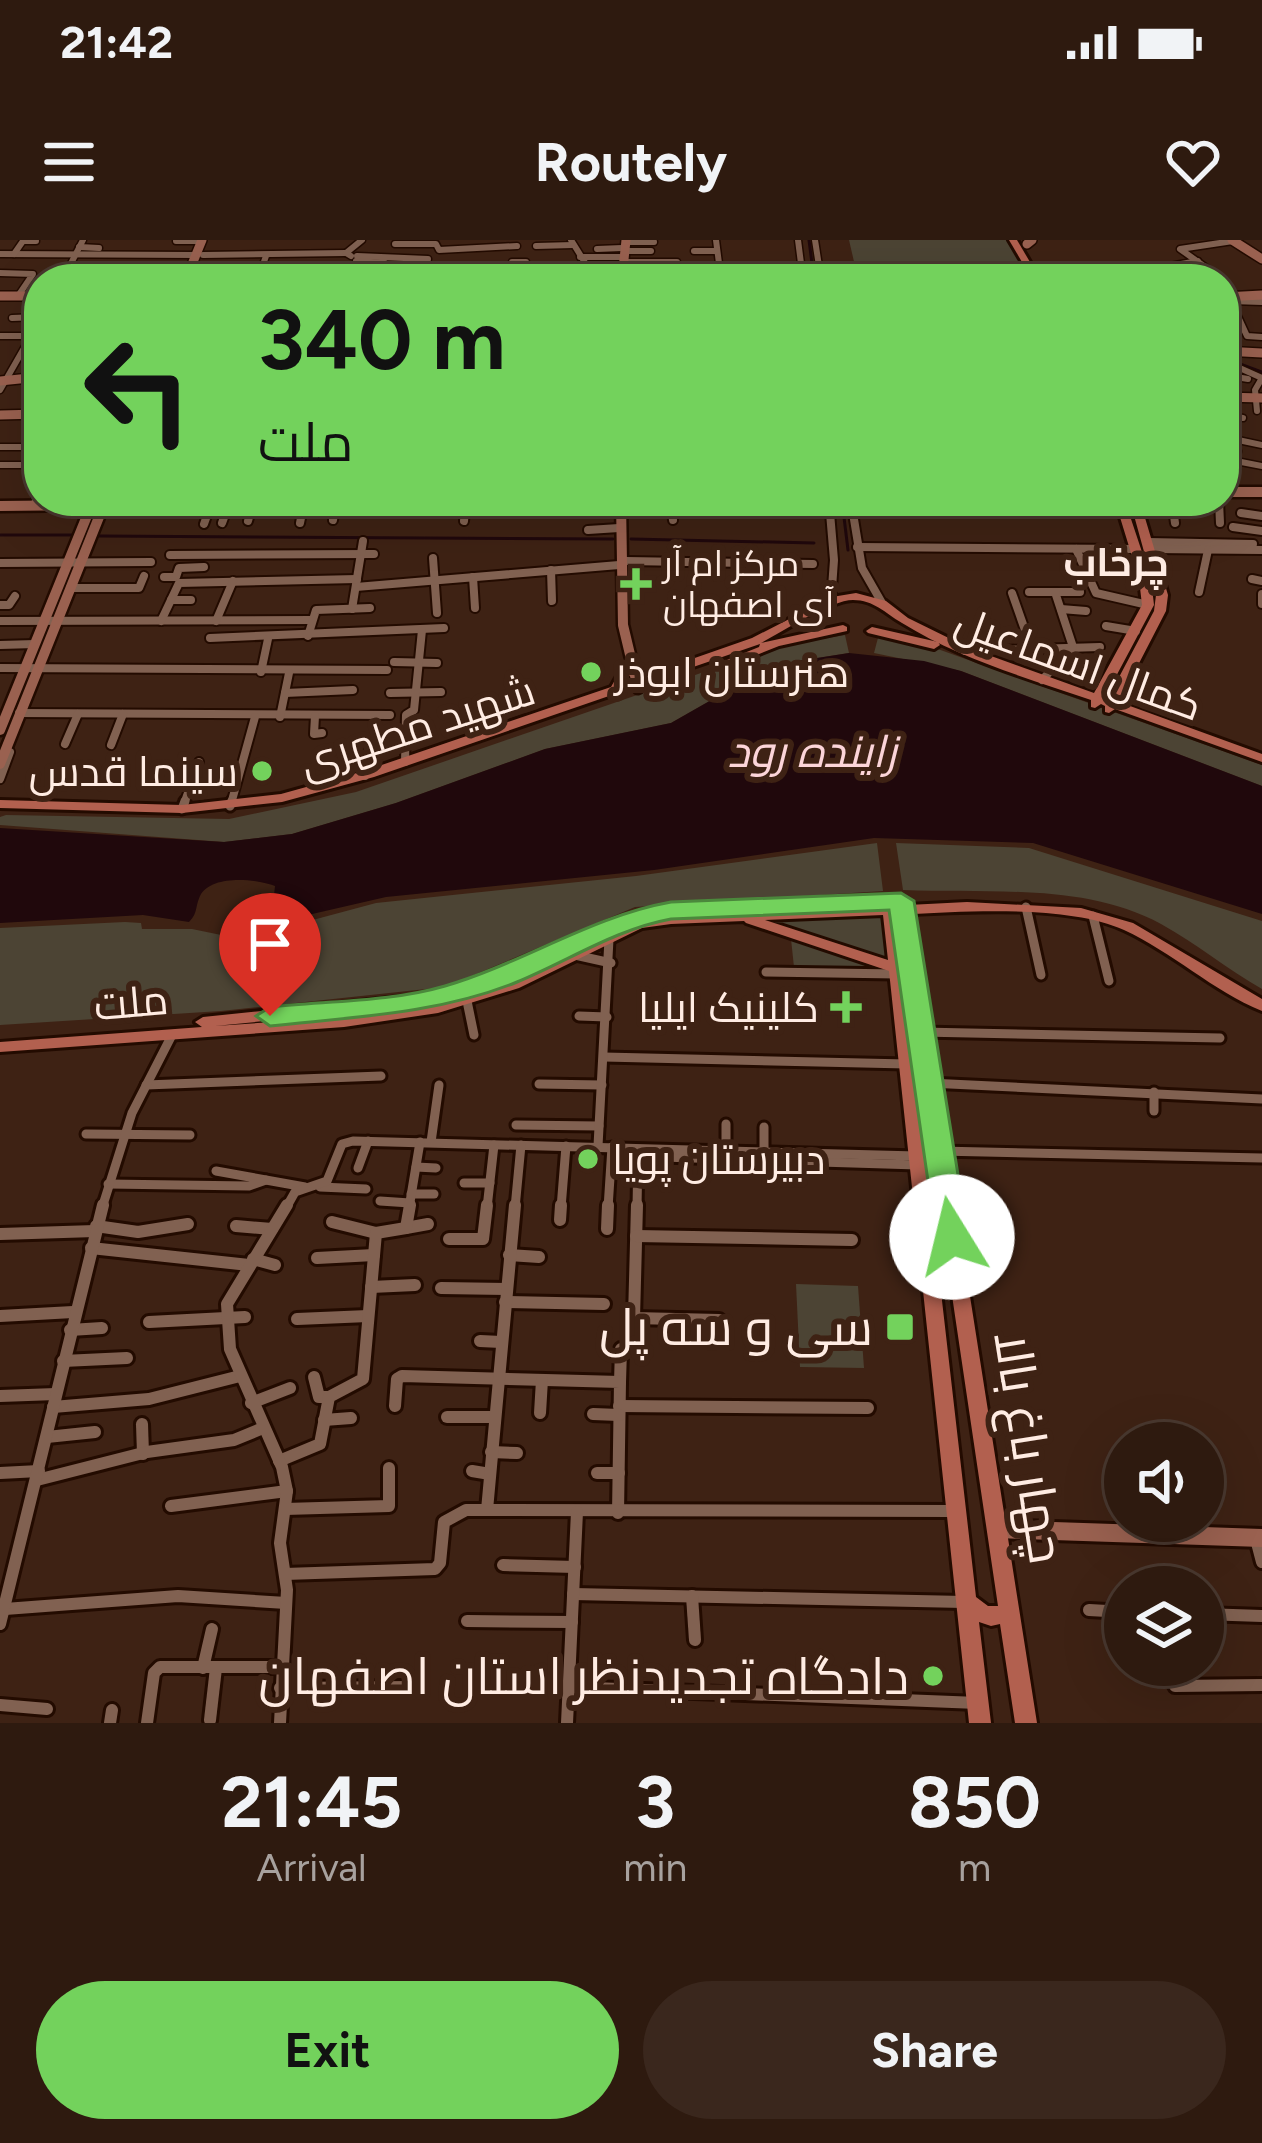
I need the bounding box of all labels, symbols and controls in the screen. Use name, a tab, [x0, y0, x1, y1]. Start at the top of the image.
text: 21:42	[60, 15, 173, 69]
icon: menu	[36, 129, 102, 195]
icon: heart	[1160, 129, 1226, 195]
text: Routely	[535, 130, 727, 195]
text: 340 m	[258, 289, 506, 390]
icon: left	[60, 312, 216, 468]
text: ملت	[258, 410, 353, 475]
district label: چرخاب	[1064, 539, 1169, 590]
place label: مرکز ام آر آی اصفهان	[661, 542, 835, 626]
marker: مرکز ام آر آی اصفهان	[620, 568, 652, 600]
street label: کمال اسماعیل	[949, 595, 1209, 732]
place label: هنرستان ابوذر	[613, 647, 849, 698]
marker: هنرستان ابوذر	[578, 659, 604, 685]
street label: شهید مطهری	[293, 665, 541, 788]
water label: زاینده رود	[728, 724, 902, 778]
place label: سینما قدس	[29, 746, 238, 797]
marker: سینما قدس	[249, 758, 275, 784]
pin	[219, 893, 321, 1016]
icon: arrive	[237, 911, 303, 977]
street label: ملت	[92, 974, 170, 1031]
place label: کلینیک ایلیا	[638, 982, 819, 1033]
marker: کلینیک ایلیا	[830, 991, 862, 1023]
place label: دبیرستان پویا	[612, 1134, 825, 1187]
marker: دبیرستان پویا	[575, 1146, 601, 1172]
position arrow	[889, 1174, 1015, 1300]
place label: سی و سه پل	[599, 1297, 873, 1361]
marker: سی و سه پل	[884, 1311, 916, 1343]
street label: چهار باغ بالا	[978, 1327, 1078, 1568]
map controls	[1104, 1422, 1224, 1686]
button: sound	[1104, 1422, 1224, 1542]
button: layers	[1104, 1566, 1224, 1686]
place label: دادگاه تجدیدنظر استان اصفهان	[259, 1646, 909, 1707]
marker: دادگاه تجدیدنظر استان اصفهان	[920, 1663, 946, 1689]
text: 21:45	[221, 1759, 402, 1845]
text: 3	[635, 1759, 675, 1845]
text: 850	[908, 1759, 1041, 1845]
text: Arrival	[257, 1844, 367, 1891]
text: min	[623, 1844, 687, 1891]
text: m	[958, 1844, 991, 1891]
button: Exit	[36, 1981, 619, 2119]
button: Share	[643, 1981, 1226, 2119]

